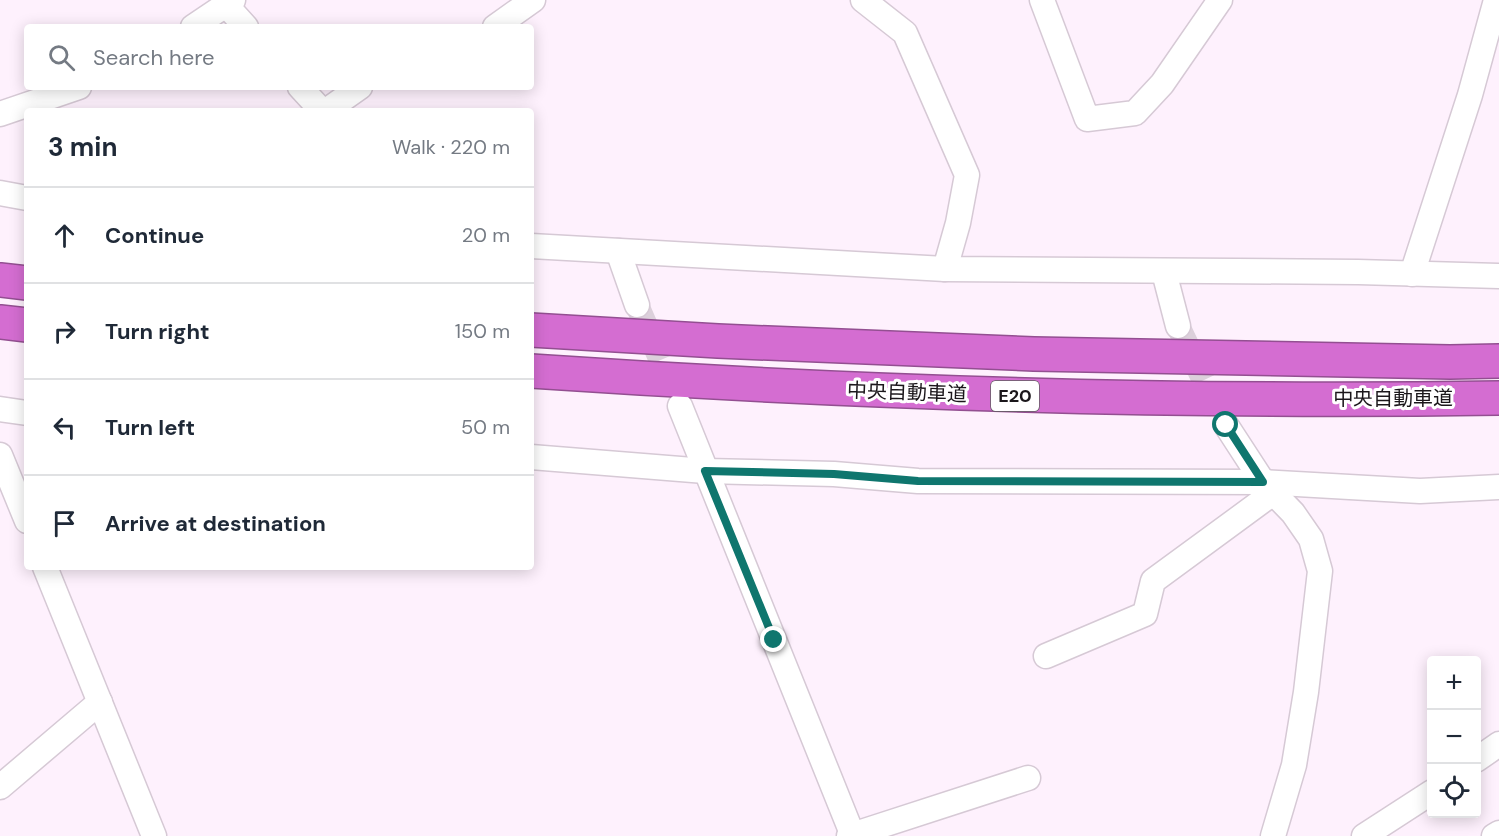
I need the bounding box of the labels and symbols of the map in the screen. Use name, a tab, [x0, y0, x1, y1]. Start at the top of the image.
street label: 中央自動車道	[847, 377, 967, 407]
road number: E20	[991, 381, 1039, 411]
street label: 中央自動車道	[1333, 385, 1453, 411]
route start	[1212, 411, 1238, 437]
route end	[760, 626, 786, 652]

